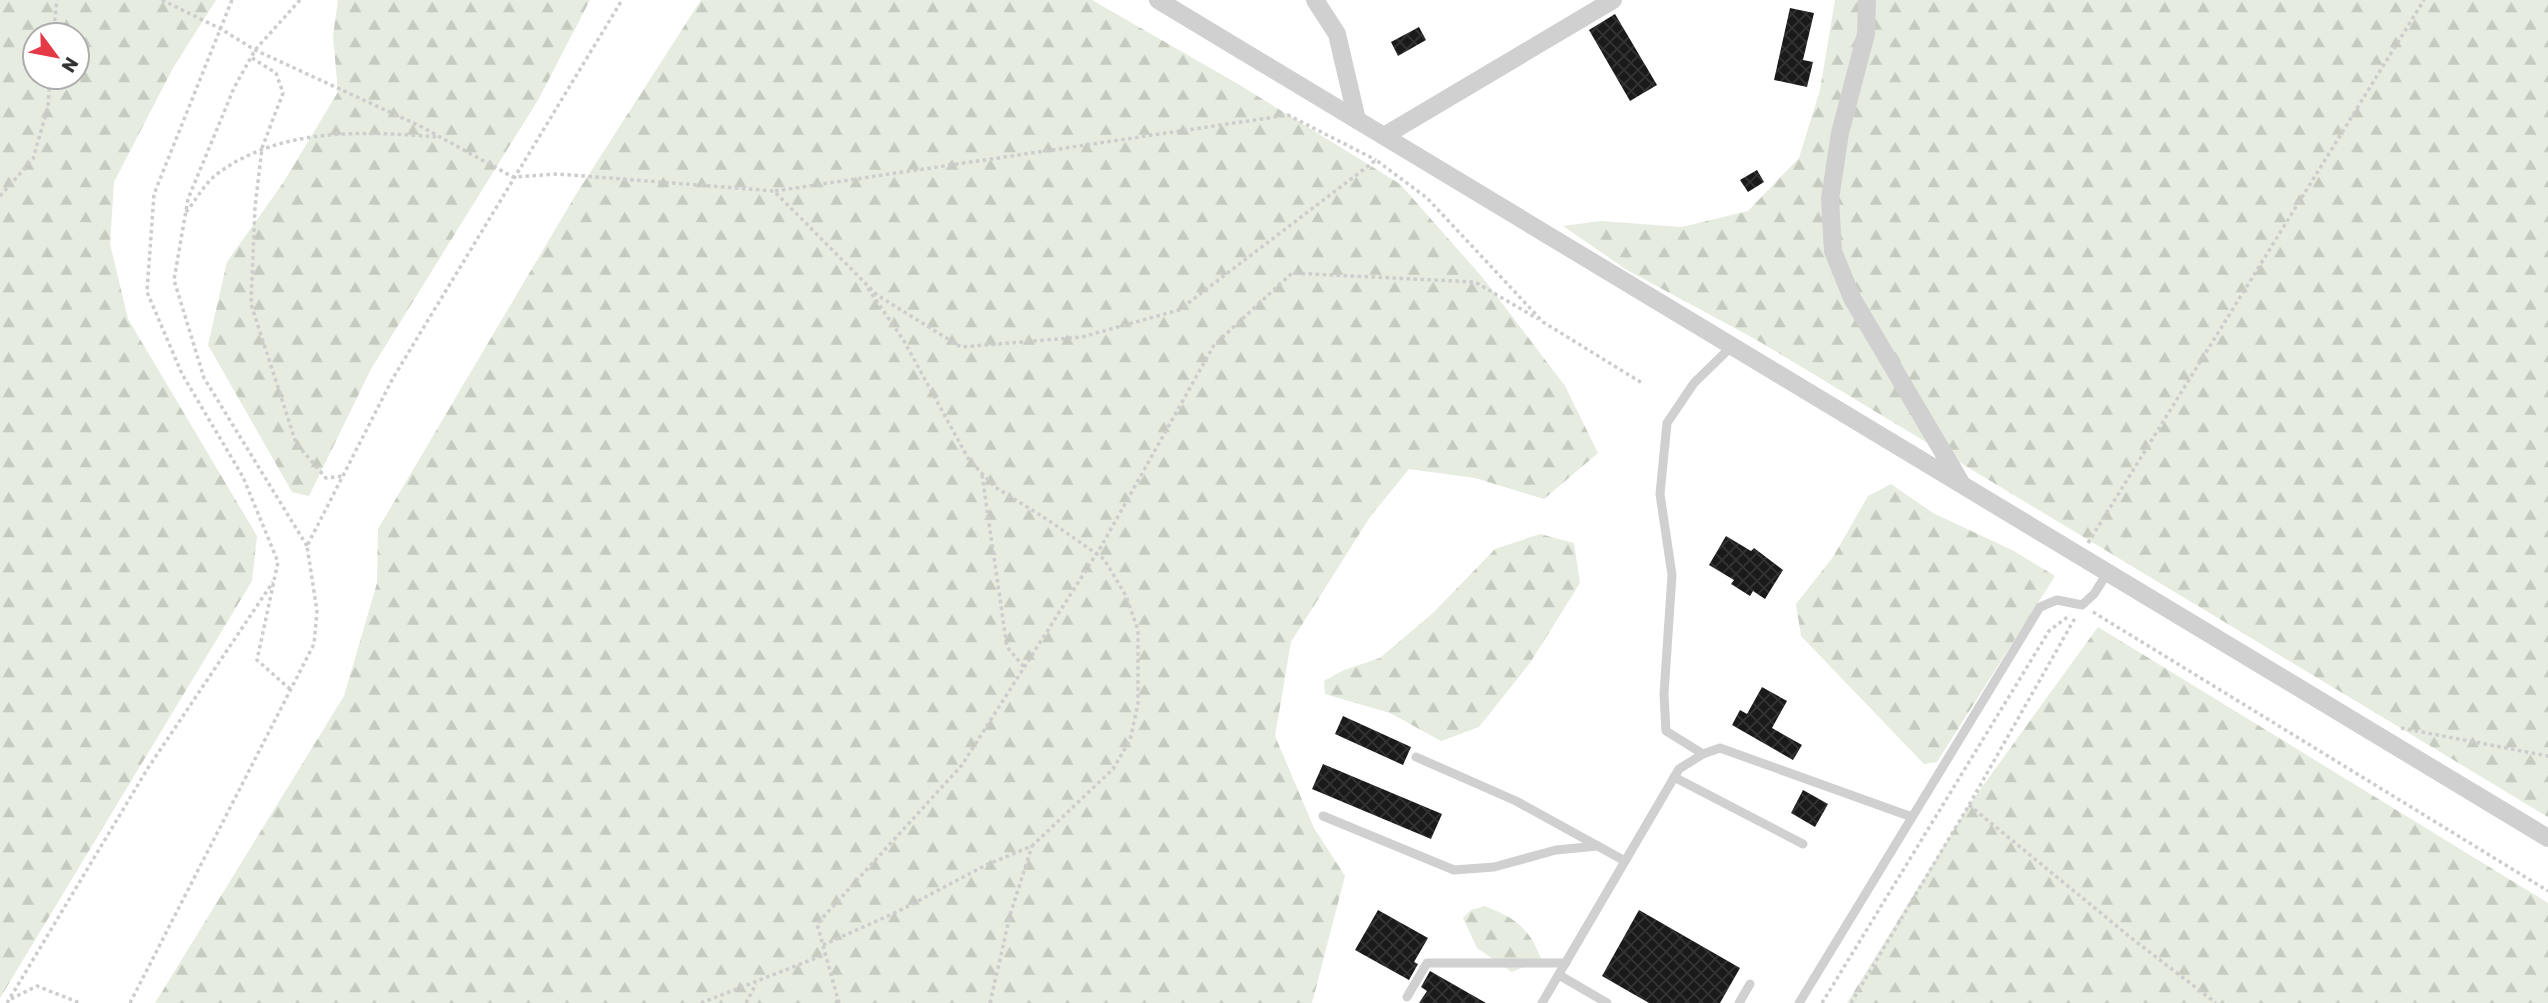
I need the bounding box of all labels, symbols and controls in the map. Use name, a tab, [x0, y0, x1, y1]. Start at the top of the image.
north arrow	[21, 21, 91, 91]
text: N	[57, 53, 83, 77]

